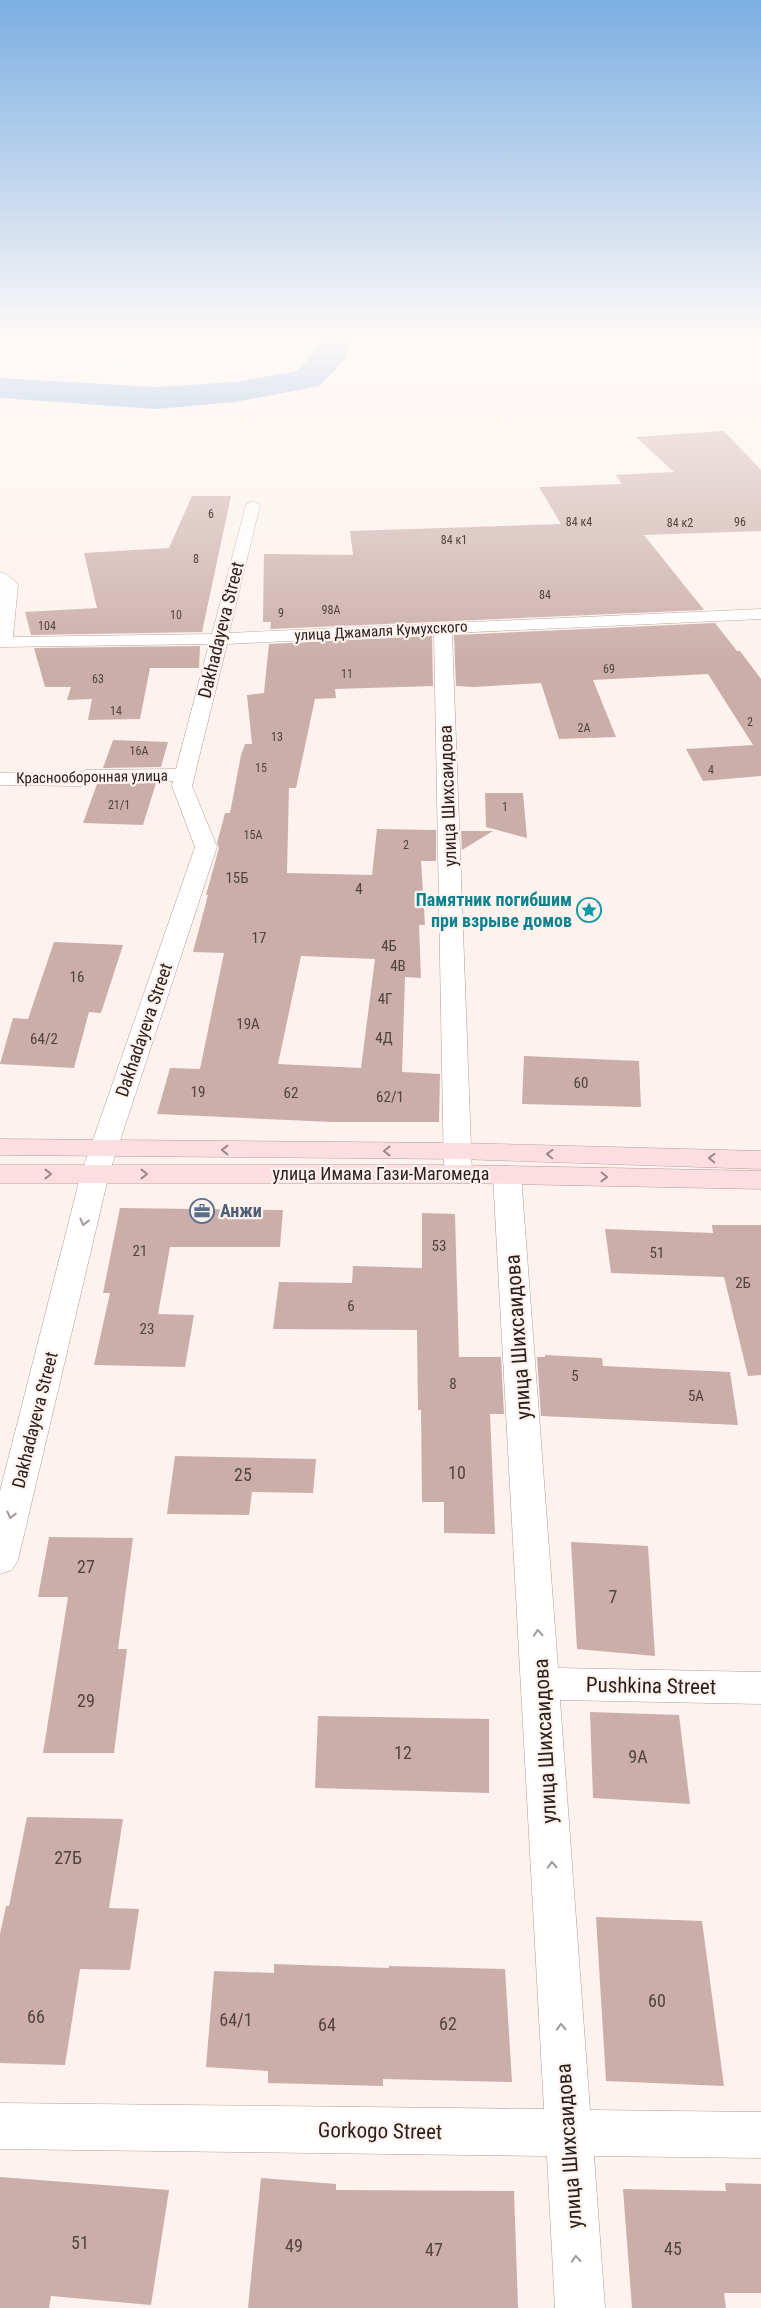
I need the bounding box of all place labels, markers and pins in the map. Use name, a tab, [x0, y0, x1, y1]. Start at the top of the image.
place label: Памятник погибшим при взрыве домов	[416, 889, 572, 931]
place icon: Памятник погибшим при взрыве домов	[576, 897, 602, 923]
office icon: Анжи	[189, 1198, 215, 1224]
place label: Анжи	[220, 1200, 262, 1221]

